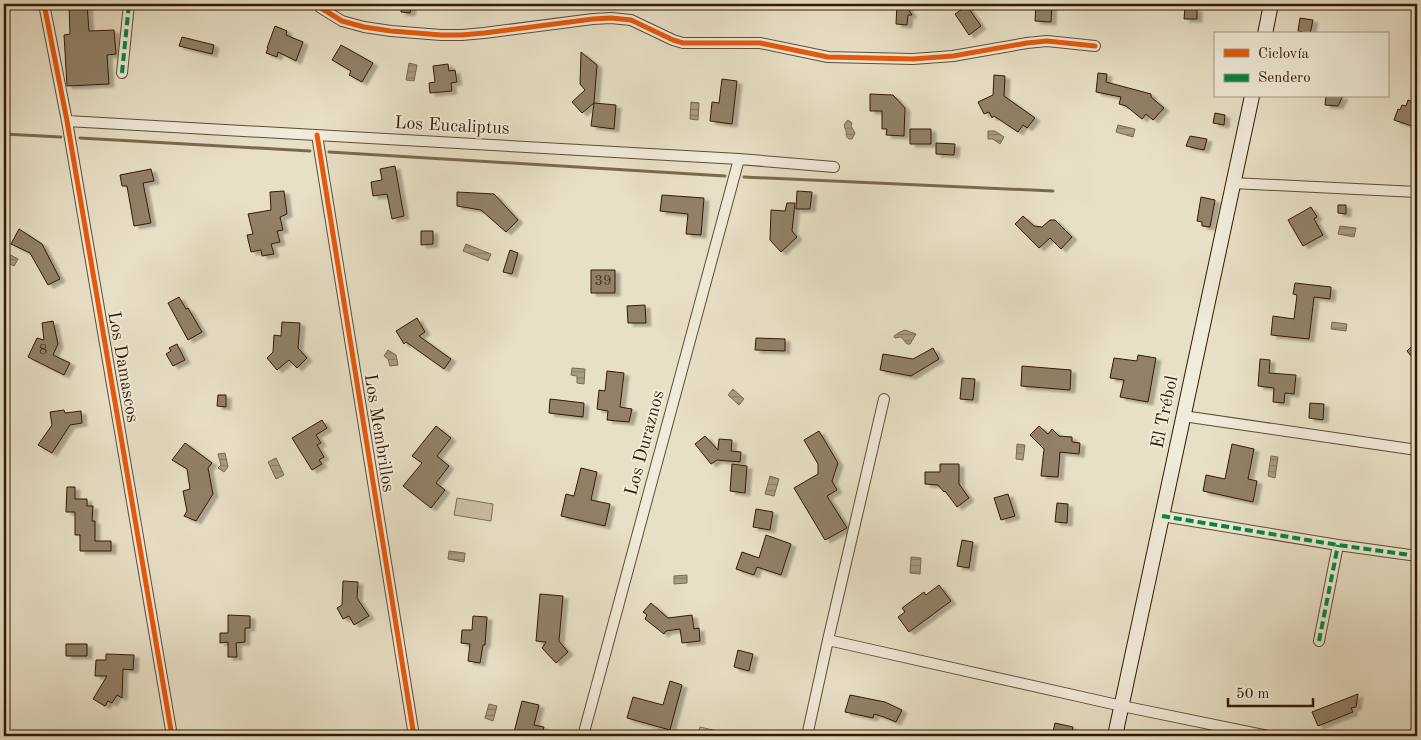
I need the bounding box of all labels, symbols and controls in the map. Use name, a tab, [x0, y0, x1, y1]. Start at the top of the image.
legend	[1214, 32, 1388, 98]
text: Ciclovía	[1258, 47, 1310, 62]
text: Sendero	[1258, 71, 1311, 86]
street label: Los Eucaliptus	[394, 114, 510, 138]
house number: 39	[594, 274, 612, 289]
street label: Los Damascos	[104, 310, 142, 424]
house number: 8	[39, 343, 47, 358]
street label: Los Membrillos	[361, 373, 397, 494]
street label: El Trébol	[1149, 374, 1182, 450]
street label: Los Duraznos	[622, 388, 668, 498]
scale bar	[1228, 675, 1314, 707]
text: 50 m	[1236, 687, 1270, 702]

